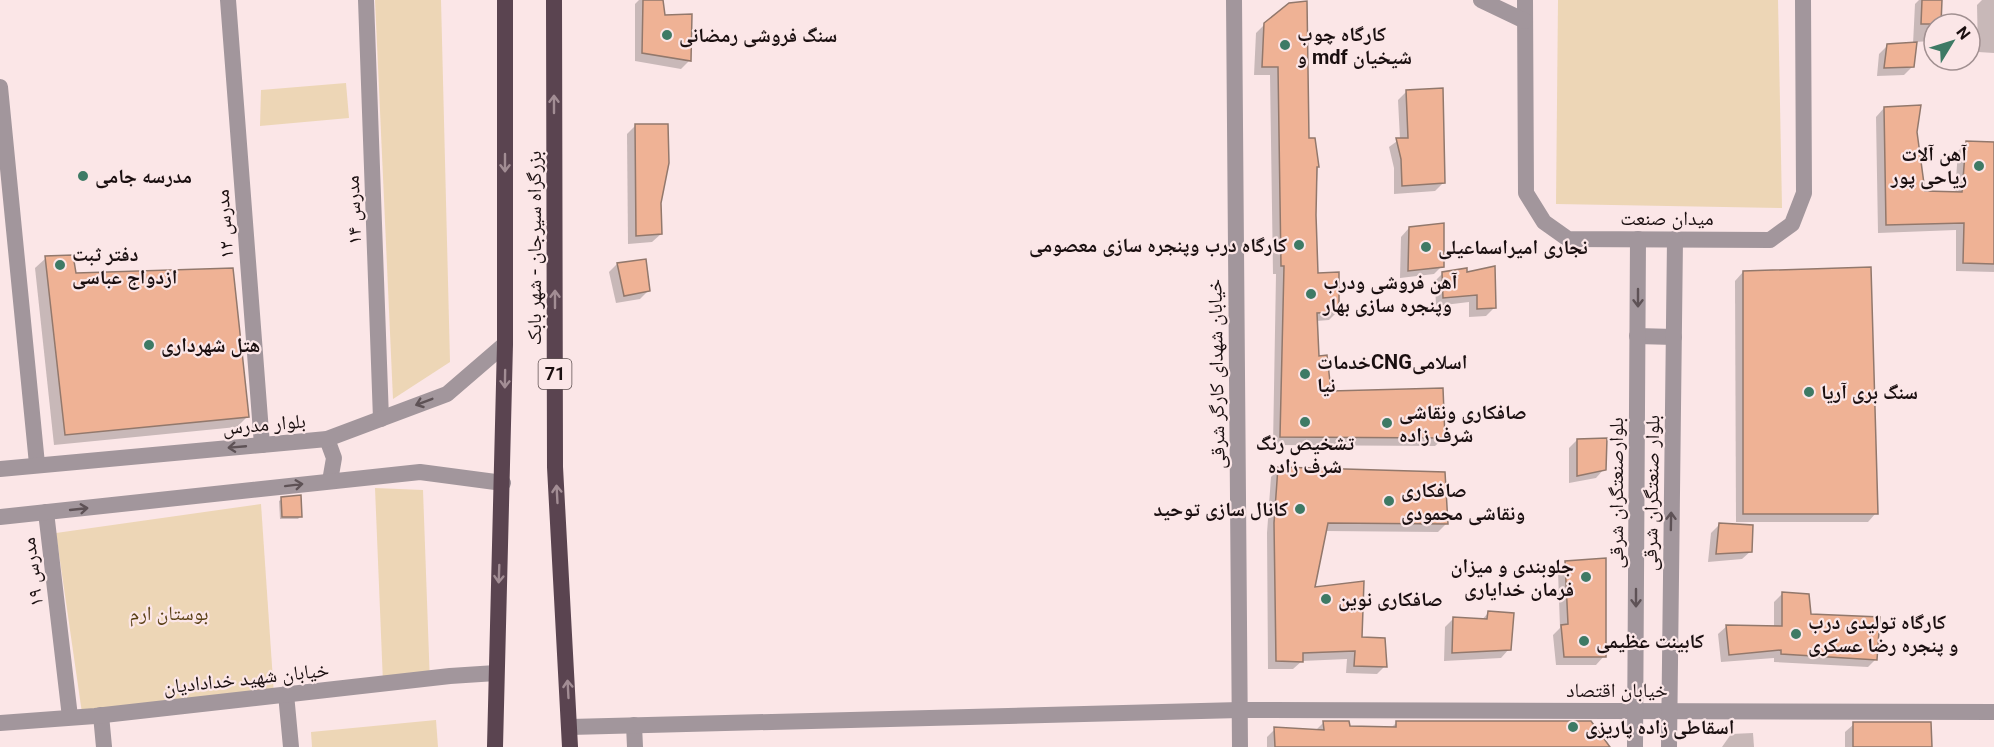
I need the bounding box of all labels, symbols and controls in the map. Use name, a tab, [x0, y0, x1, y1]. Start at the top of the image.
north arrow	[1922, 12, 1982, 72]
place label: کارگاه چوب و mdf شیخیان	[1297, 22, 1412, 69]
place label: سنگ فروشی رمضانی	[679, 23, 837, 48]
text: N	[1952, 23, 1974, 43]
marker: سنگ فروشی رمضانی	[660, 28, 674, 42]
marker: کارگاه چوب و mdf شیخیان	[1278, 38, 1292, 52]
one-way arrow	[548, 94, 560, 114]
place label: آهن آلات ریاحی پور	[1890, 142, 1967, 190]
street label: بزرگراه سیرجان - شهر بابک	[522, 151, 546, 345]
one-way arrow	[499, 153, 511, 173]
marker: آهن آلات ریاحی پور	[1972, 159, 1986, 173]
place label: مدرسه جامی	[95, 164, 192, 189]
marker: مدرسه جامی	[76, 169, 90, 183]
street label: مدرس ۱۴	[340, 175, 366, 245]
street label: مدرس ۱۲	[210, 188, 238, 260]
street label: میدان صنعت	[1620, 206, 1714, 230]
place label: کارگاه درب وپنجره سازی معصومی	[1029, 233, 1287, 258]
place label: نجاری امیراسماعیلی	[1438, 235, 1588, 260]
marker: کارگاه درب وپنجره سازی معصومی	[1292, 238, 1306, 252]
marker: نجاری امیراسماعیلی	[1419, 240, 1433, 254]
place label: دفتر ثبت ازدواج عباسی	[72, 242, 177, 290]
marker: دفتر ثبت ازدواج عباسی	[53, 258, 67, 272]
place label: آهن فروشی ودرب وپنجره سازی بهار	[1322, 270, 1458, 317]
street label: خیابان شهدای کارگر شرقی	[1202, 278, 1230, 469]
marker: آهن فروشی ودرب وپنجره سازی بهار	[1304, 287, 1318, 301]
one-way arrow	[1632, 287, 1644, 307]
one-way arrow	[549, 289, 561, 309]
place label: هتل شهرداری	[161, 333, 260, 358]
marker: هتل شهرداری	[142, 338, 156, 352]
place label: خدماتCNGاسلامی نیا	[1317, 350, 1467, 397]
road number: 71	[538, 359, 572, 389]
marker: خدماتCNGاسلامی نیا	[1298, 367, 1312, 381]
one-way arrow	[499, 369, 510, 389]
place label: سنگ بری آریا	[1821, 380, 1918, 404]
marker: سنگ بری آریا	[1802, 385, 1816, 399]
one-way arrow	[416, 397, 434, 408]
place label: صافکاری ونقاشی شرف زاده	[1399, 400, 1527, 447]
street label: بلوار مدرس	[221, 408, 307, 440]
marker: تشخیص رنگ شرف زاده	[1298, 415, 1312, 429]
street label: بلوار صنعتگران شرقی	[1638, 415, 1664, 571]
marker: صافکاری ونقاشی شرف زاده	[1380, 416, 1394, 430]
street label: بلوارصنعتگران شرقی	[1604, 417, 1628, 569]
place label: تشخیص رنگ شرف زاده	[1256, 431, 1355, 478]
one-way arrow	[227, 442, 247, 453]
place label: صافکاری ونقاشی محمودی	[1401, 478, 1525, 526]
one-way arrow	[283, 480, 303, 491]
one-way arrow	[551, 484, 562, 504]
marker: صافکاری ونقاشی محمودی	[1382, 494, 1396, 508]
place label: کانال سازی توحید	[1153, 497, 1288, 521]
marker: کانال سازی توحید	[1293, 502, 1307, 516]
one-way arrow	[69, 503, 89, 514]
one-way arrow	[1666, 511, 1677, 531]
street label: مدرس ۱۹	[16, 536, 48, 608]
place label: جلوبندی و میزان فرمان خدایاری	[1450, 554, 1574, 601]
one-way arrow	[494, 564, 505, 584]
marker: جلوبندی و میزان فرمان خدایاری	[1579, 570, 1593, 584]
place label: صافکاری نوین	[1338, 587, 1443, 612]
one-way arrow	[1630, 587, 1642, 607]
marker: صافکاری نوین	[1319, 592, 1333, 606]
park label: بوستان ارم	[129, 601, 209, 627]
place label: کارگاه تولیدی درب و پنجره رضا عسکری	[1808, 610, 1959, 657]
marker: کارگاه تولیدی درب و پنجره رضا عسکری	[1789, 627, 1803, 641]
place label: کابینت عظیمی	[1596, 629, 1704, 654]
marker: کابینت عظیمی	[1577, 634, 1591, 648]
street label: خیابان شهید خدادادیان	[162, 657, 330, 699]
street label: خیابان اقتصاد	[1566, 678, 1668, 702]
one-way arrow	[562, 679, 573, 699]
place label: اسقاطی زاده پاریزی	[1585, 715, 1734, 740]
marker: اسقاطی زاده پاریزی	[1566, 720, 1580, 734]

